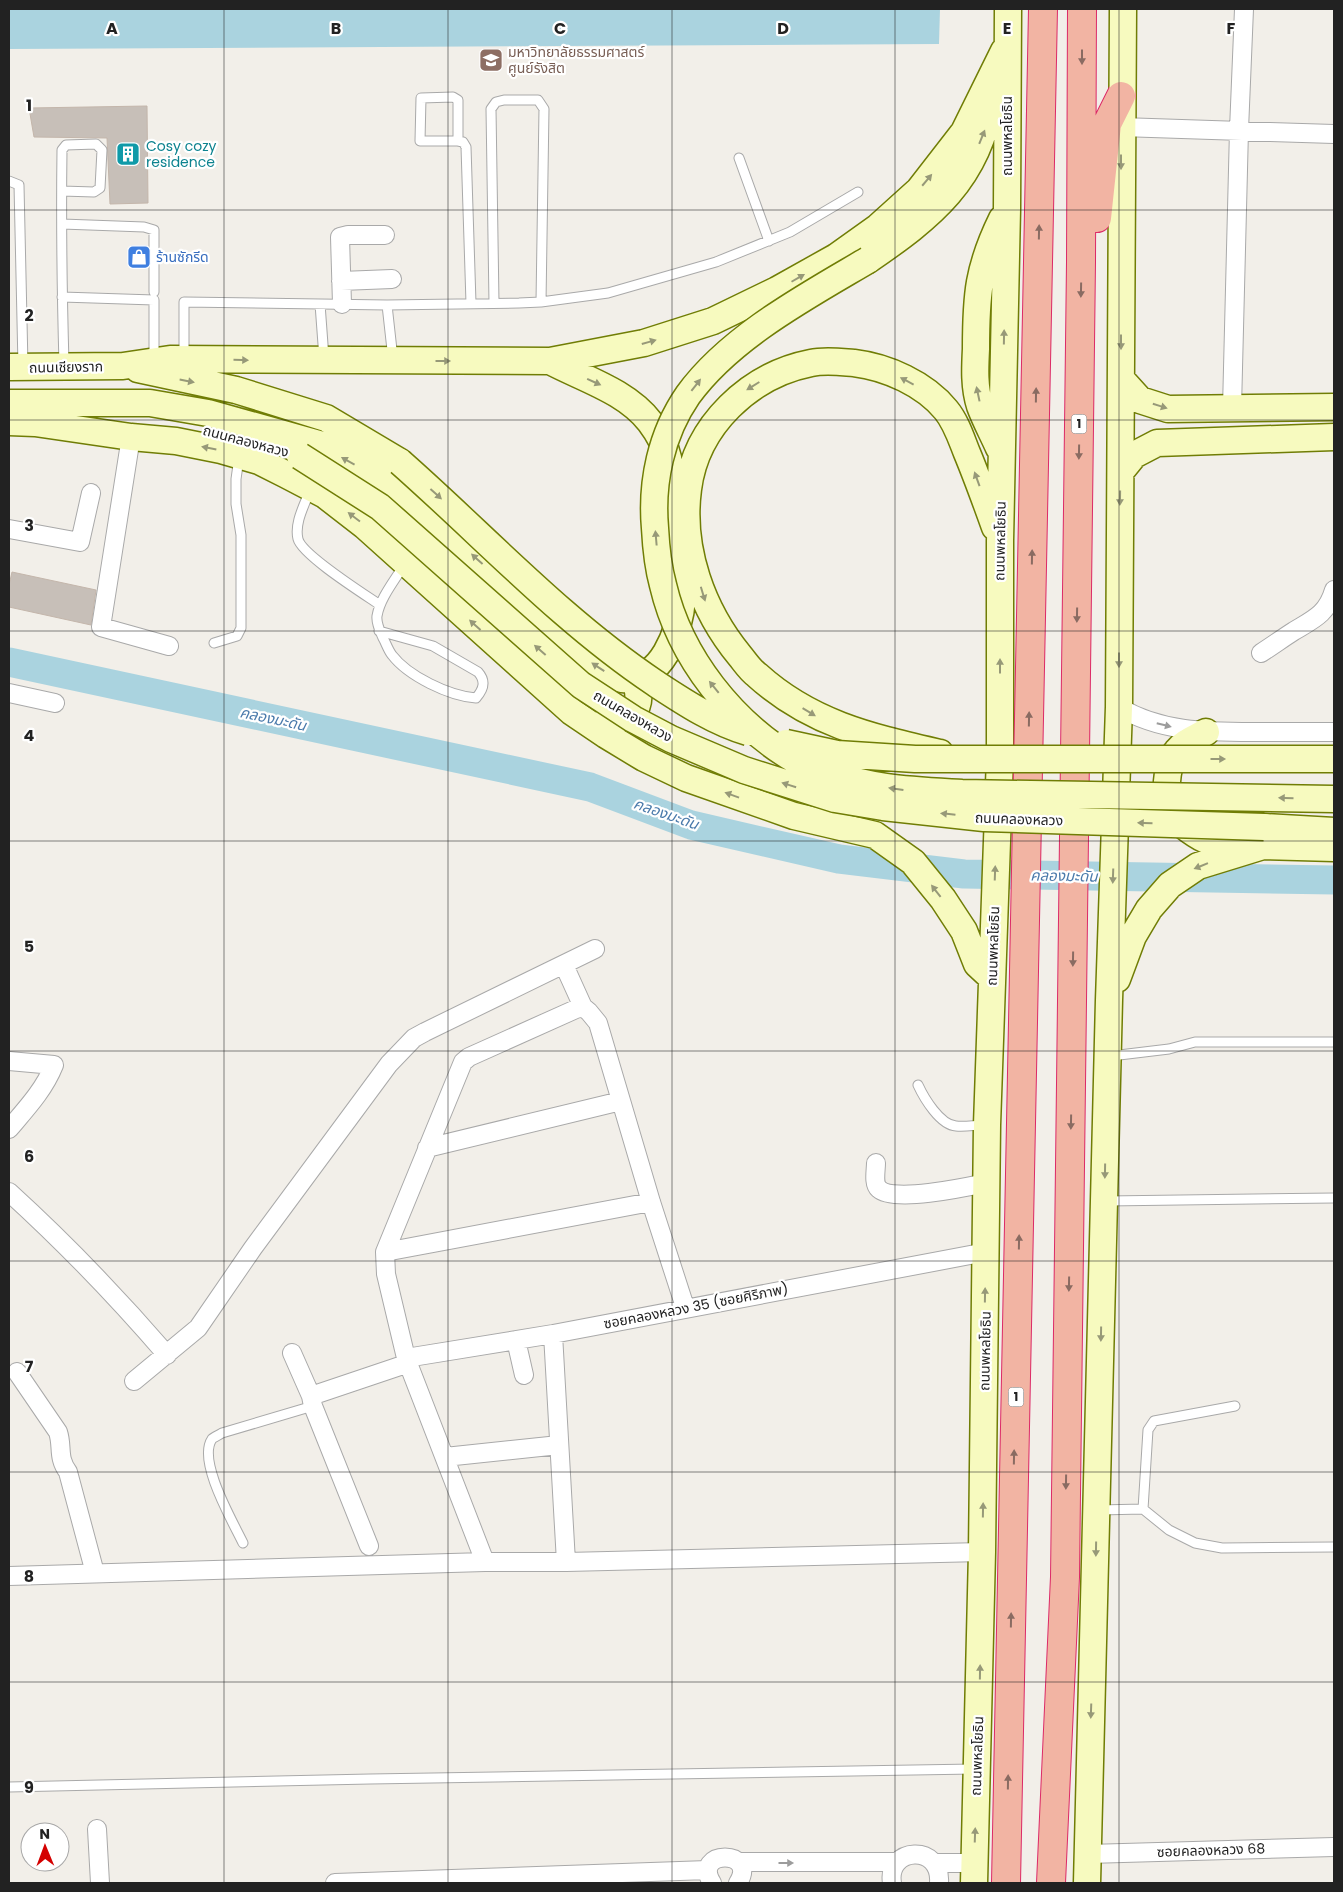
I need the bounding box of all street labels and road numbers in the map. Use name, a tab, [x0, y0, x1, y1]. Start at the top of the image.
street label: ถนนพหลโยธิน	[997, 96, 1017, 176]
street label: ถนนเชียงราก	[29, 356, 103, 378]
road number: 1	[1072, 414, 1086, 434]
street label: ถนนคลองหลวง	[201, 420, 291, 462]
street label: ถนนพหลโยธิน	[989, 501, 1011, 581]
street label: ถนนคลองหลวง	[590, 685, 676, 747]
street label: ถนนคลองหลวง	[974, 807, 1064, 831]
street label: ถนนพหลโยธิน	[982, 906, 1004, 986]
street label: ซอยคลองหลวง 35 (ซอยศิริภาพ)	[602, 1278, 790, 1334]
street label: ถนนพหลโยธิน	[974, 1311, 996, 1391]
road number: 1	[1008, 1388, 1024, 1406]
street label: ถนนพหลโยธิน	[966, 1716, 988, 1796]
street label: ซอยคลองหลวง 68	[1156, 1838, 1266, 1862]

